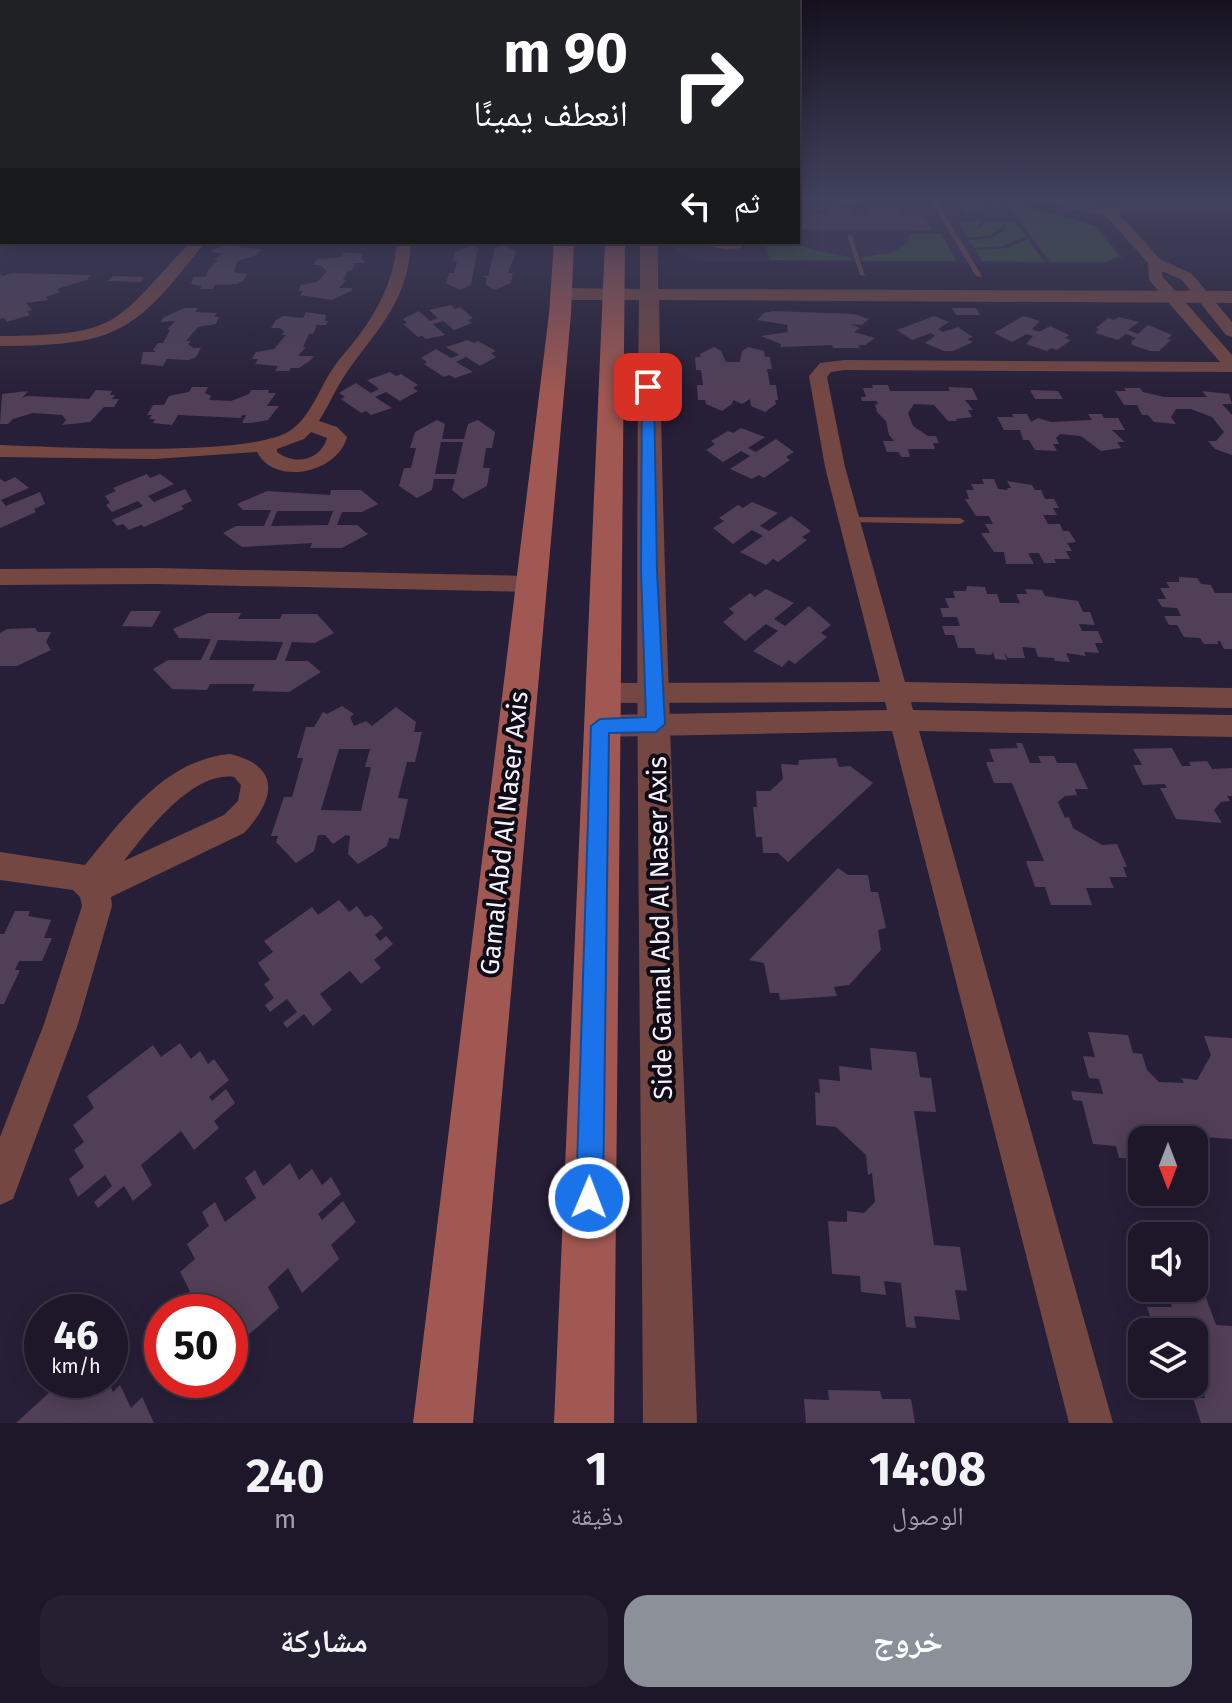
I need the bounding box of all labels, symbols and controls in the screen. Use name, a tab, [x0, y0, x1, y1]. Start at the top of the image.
text: 90 m	[503, 20, 628, 87]
icon: right	[656, 32, 760, 136]
text: انعطف يمينًا	[473, 92, 628, 136]
icon: left	[674, 184, 718, 228]
text: ثم	[734, 185, 760, 221]
pin	[614, 353, 682, 421]
icon: arrive	[626, 365, 670, 409]
street label: Gamal Abd Al Naser Axis	[474, 690, 535, 977]
street label: Side Gamal Abd Al Naser Axis	[642, 756, 679, 1100]
north arrow	[1128, 1126, 1208, 1206]
map controls	[1128, 1126, 1208, 1398]
position arrow	[547, 1156, 631, 1240]
button: sound	[1128, 1222, 1208, 1302]
speed limit sign: 50	[144, 1294, 248, 1398]
text: 46	[53, 1312, 99, 1360]
button: layers	[1128, 1318, 1208, 1398]
text: km/h	[51, 1354, 101, 1378]
text: 1	[586, 1440, 608, 1498]
text: 14:08	[869, 1440, 986, 1498]
text: 240	[246, 1447, 325, 1505]
text: دقيقة	[570, 1501, 623, 1532]
text: الوصول	[892, 1501, 964, 1532]
text: m	[274, 1504, 296, 1535]
button: مشاركة	[40, 1595, 608, 1687]
button: خروج	[624, 1595, 1192, 1687]

